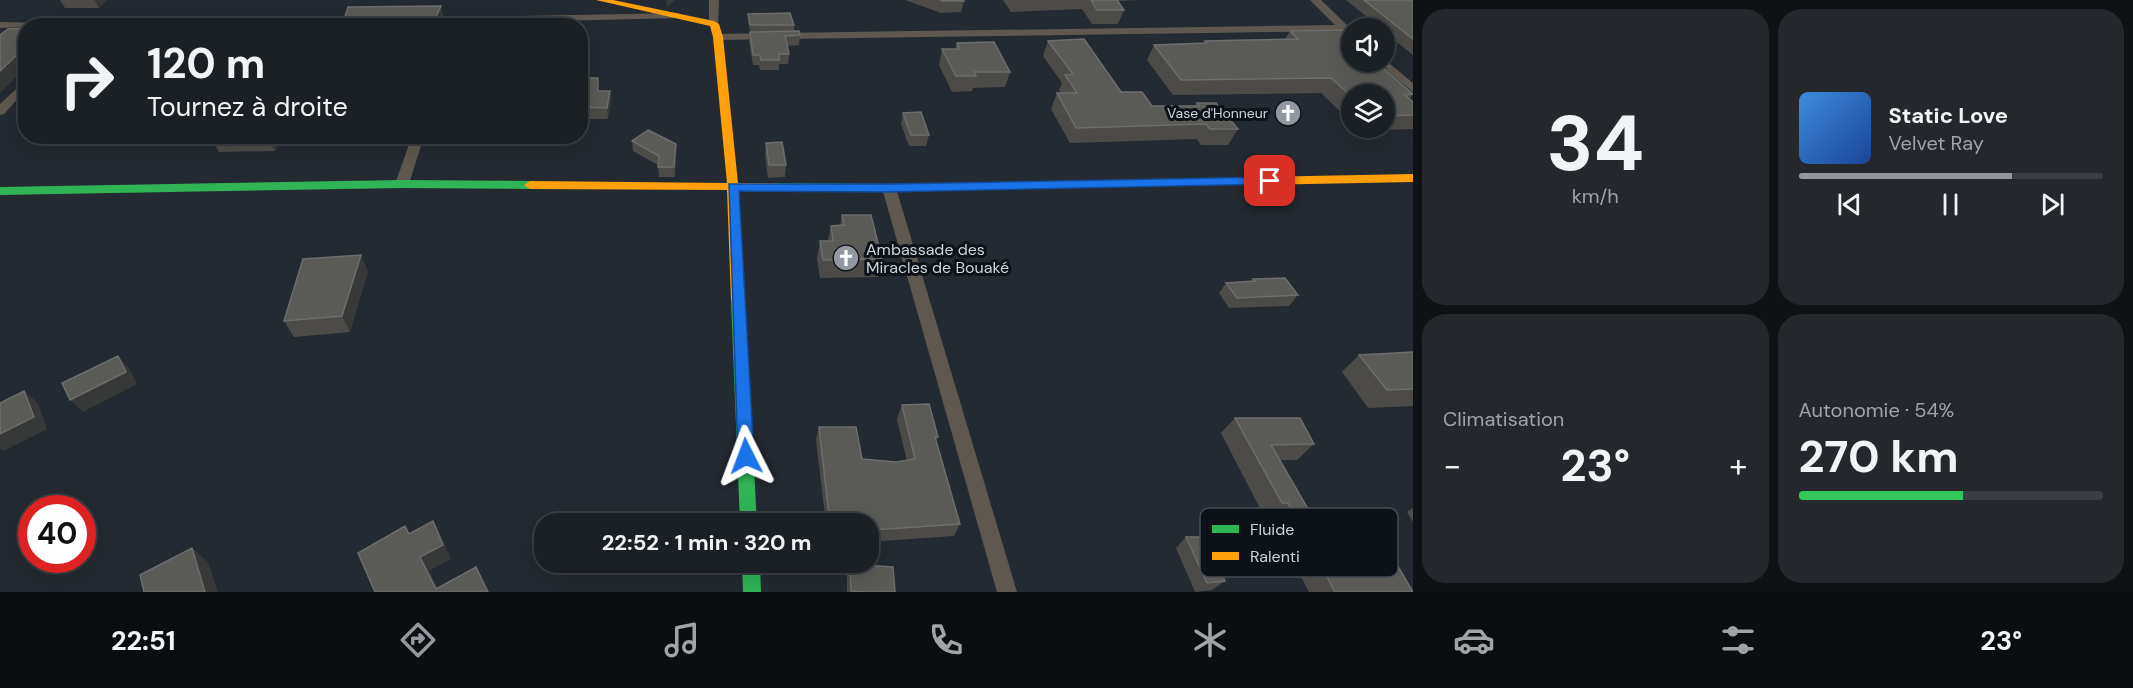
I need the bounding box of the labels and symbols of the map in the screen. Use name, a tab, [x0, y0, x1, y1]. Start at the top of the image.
church icon: Vase d'Honneur	[1273, 98, 1303, 128]
place label: Vase d'Honneur	[1167, 104, 1268, 122]
pin	[1244, 155, 1295, 206]
place label: Ambassade des Miracles de Bouaké	[866, 239, 1009, 278]
church icon: Ambassade des Miracles de Bouaké	[831, 243, 861, 273]
position arrow	[714, 424, 778, 488]
speed limit sign: 40	[18, 495, 96, 573]
legend	[1200, 508, 1398, 577]
text: Fluide	[1250, 519, 1294, 540]
text: Ralenti	[1250, 546, 1300, 567]

